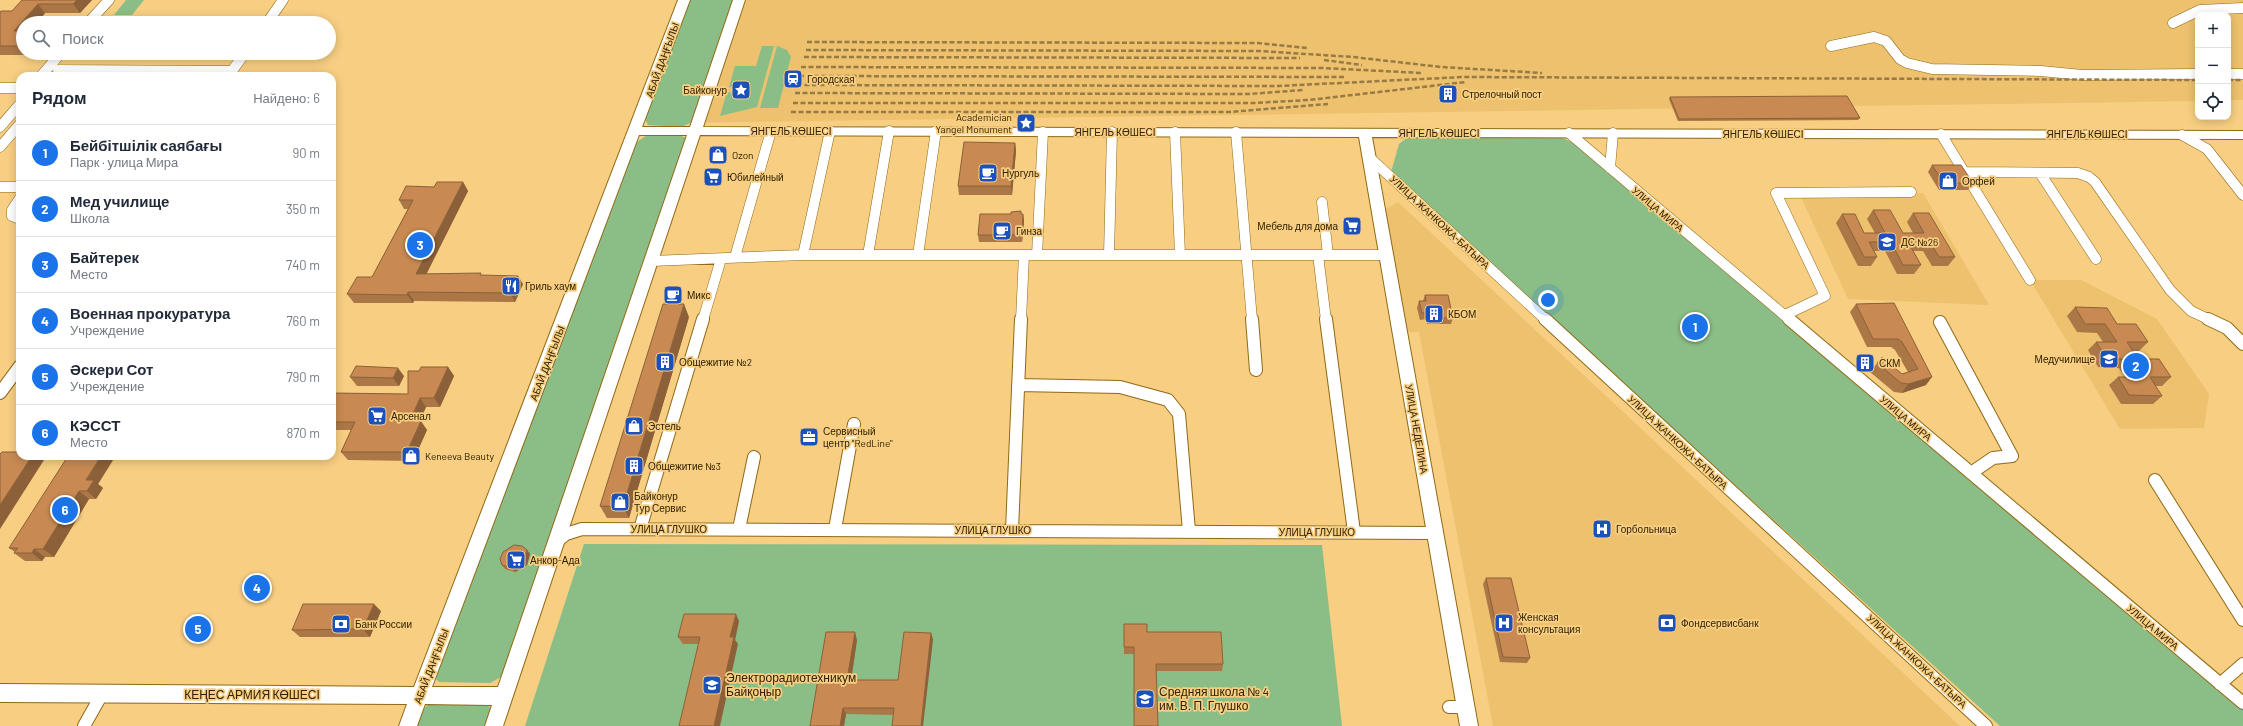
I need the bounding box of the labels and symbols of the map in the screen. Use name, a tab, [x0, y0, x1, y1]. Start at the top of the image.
street label: АБАЙ ДАҢҒЫЛЫ	[643, 21, 681, 99]
station icon: Городская	[782, 68, 804, 90]
place label: Городская	[807, 73, 855, 85]
place icon: Байконур	[730, 79, 752, 101]
building icon: Стрелочный пост	[1437, 83, 1459, 105]
place label: Байконур	[683, 84, 727, 96]
place label: Стрелочный пост	[1462, 88, 1542, 100]
place label: Academician Yangel Monument	[935, 111, 1012, 135]
place icon: Academician Yangel Monument	[1015, 112, 1037, 134]
street label: ЯНГЕЛЬ КӨШЕСІ	[750, 125, 832, 137]
street label: ЯНГЕЛЬ КӨШЕСІ	[1074, 126, 1156, 138]
street label: ЯНГЕЛЬ КӨШЕСІ	[1398, 127, 1480, 139]
street label: ЯНГЕЛЬ КӨШЕСІ	[1722, 128, 1804, 140]
street label: ЯНГЕЛЬ КӨШЕСІ	[2046, 128, 2128, 140]
shop icon: Ozon	[707, 144, 729, 166]
place label: Ozon	[732, 149, 754, 161]
cafe icon: Нургуль	[977, 162, 999, 184]
supermarket icon: Юбилейный	[702, 166, 724, 188]
place label: Нургуль	[1002, 167, 1039, 179]
shop icon: Орфей	[1937, 170, 1959, 192]
place label: Юбилейный	[727, 171, 784, 183]
street label: УЛИЦА ЖАНКОЖА-БАТЫРА	[1388, 173, 1493, 272]
place label: Орфей	[1962, 175, 1995, 187]
street label: УЛИЦА МИРА	[1630, 184, 1687, 234]
supermarket icon: Мебель для дома	[1341, 215, 1363, 237]
cafe icon: Гинза	[991, 220, 1013, 242]
place label: Мебель для дома	[1257, 220, 1338, 232]
place label: Гинза	[1016, 225, 1043, 237]
pin: 3	[407, 230, 433, 260]
school or university icon: ДС №26	[1876, 231, 1898, 253]
place label: ДС №26	[1901, 236, 1938, 248]
restaurant icon: Гриль хаум	[500, 275, 522, 297]
place label: Гриль хаум	[525, 280, 576, 292]
cafe icon: Микс	[662, 284, 684, 306]
place label: Микс	[687, 289, 710, 301]
your location	[1538, 290, 1558, 310]
building icon: КБОМ	[1423, 303, 1445, 325]
place label: КБОМ	[1448, 308, 1476, 320]
pin: 1	[1682, 312, 1708, 342]
street label: АБАЙ ДАҢҒЫЛЫ	[527, 324, 567, 402]
school or university icon: Медучилище	[2098, 348, 2120, 370]
building icon: Общежитие №2	[654, 351, 676, 373]
pin: 2	[2123, 351, 2149, 381]
building icon: СКМ	[1854, 352, 1876, 374]
place label: Медучилище	[2034, 353, 2095, 365]
place label: Общежитие №2	[679, 356, 752, 368]
place label: СКМ	[1879, 357, 1900, 369]
street label: УЛИЦА НЕДЕЛИНА	[1403, 383, 1431, 475]
street label: УЛИЦА ЖАНКОЖА-БАТЫРА	[1626, 393, 1731, 492]
street label: УЛИЦА МИРА	[1878, 393, 1935, 443]
supermarket icon: Арсенал	[366, 405, 388, 427]
place label: Арсенал	[391, 410, 431, 422]
shop icon: Эстель	[623, 415, 645, 437]
place label: Эстель	[648, 420, 681, 432]
place label: Сервисный центр "RedLine"	[823, 425, 893, 449]
office icon: Сервисный центр "RedLine"	[798, 426, 820, 448]
shop icon: Keneeva Beauty	[400, 445, 422, 467]
place label: Keneeva Beauty	[425, 450, 495, 462]
building icon: Общежитие №3	[623, 455, 645, 477]
place label: Общежитие №3	[648, 460, 721, 472]
place label: Байконур Тур Сервис	[634, 490, 686, 514]
shop icon: Байконур Тур Сервис	[609, 491, 631, 513]
pin: 6	[52, 495, 78, 525]
hospital icon: Горбольница	[1591, 518, 1613, 540]
street label: УЛИЦА ГЛУШКО	[631, 523, 707, 535]
place label: Горбольница	[1616, 523, 1677, 535]
street label: УЛИЦА ГЛУШКО	[955, 524, 1031, 536]
street label: УЛИЦА ГЛУШКО	[1279, 526, 1355, 538]
supermarket icon: Анкор-Ада	[505, 549, 527, 571]
place label: Анкор-Ада	[530, 554, 580, 566]
pin: 4	[244, 573, 270, 603]
street label: УЛИЦА МИРА	[2125, 602, 2182, 652]
place label: Женская консультация	[1518, 611, 1580, 635]
hospital icon: Женская консультация	[1493, 612, 1515, 634]
bank icon: Фондсервисбанк	[1656, 612, 1678, 634]
street label: УЛИЦА ЖАНКОЖА-БАТЫРА	[1865, 612, 1970, 711]
bank icon: Банк России	[330, 613, 352, 635]
pin: 5	[185, 614, 211, 644]
place label: Фондсервисбанк	[1681, 617, 1759, 629]
place label: Банк России	[355, 618, 412, 630]
street label: АБАЙ ДАҢҒЫЛЫ	[411, 627, 451, 705]
place label: Электрорадиотехникум Байқоңыр	[726, 670, 856, 699]
school or university icon: Электрорадиотехникум Байқоңыр	[701, 674, 723, 696]
place label: Средняя школа № 4 им. В. П. Глушко	[1159, 684, 1269, 713]
street label: КЕҢЕС АРМИЯ КӨШЕСІ	[184, 687, 320, 702]
school or university icon: Средняя школа № 4 им. В. П. Глушко	[1134, 688, 1156, 710]

